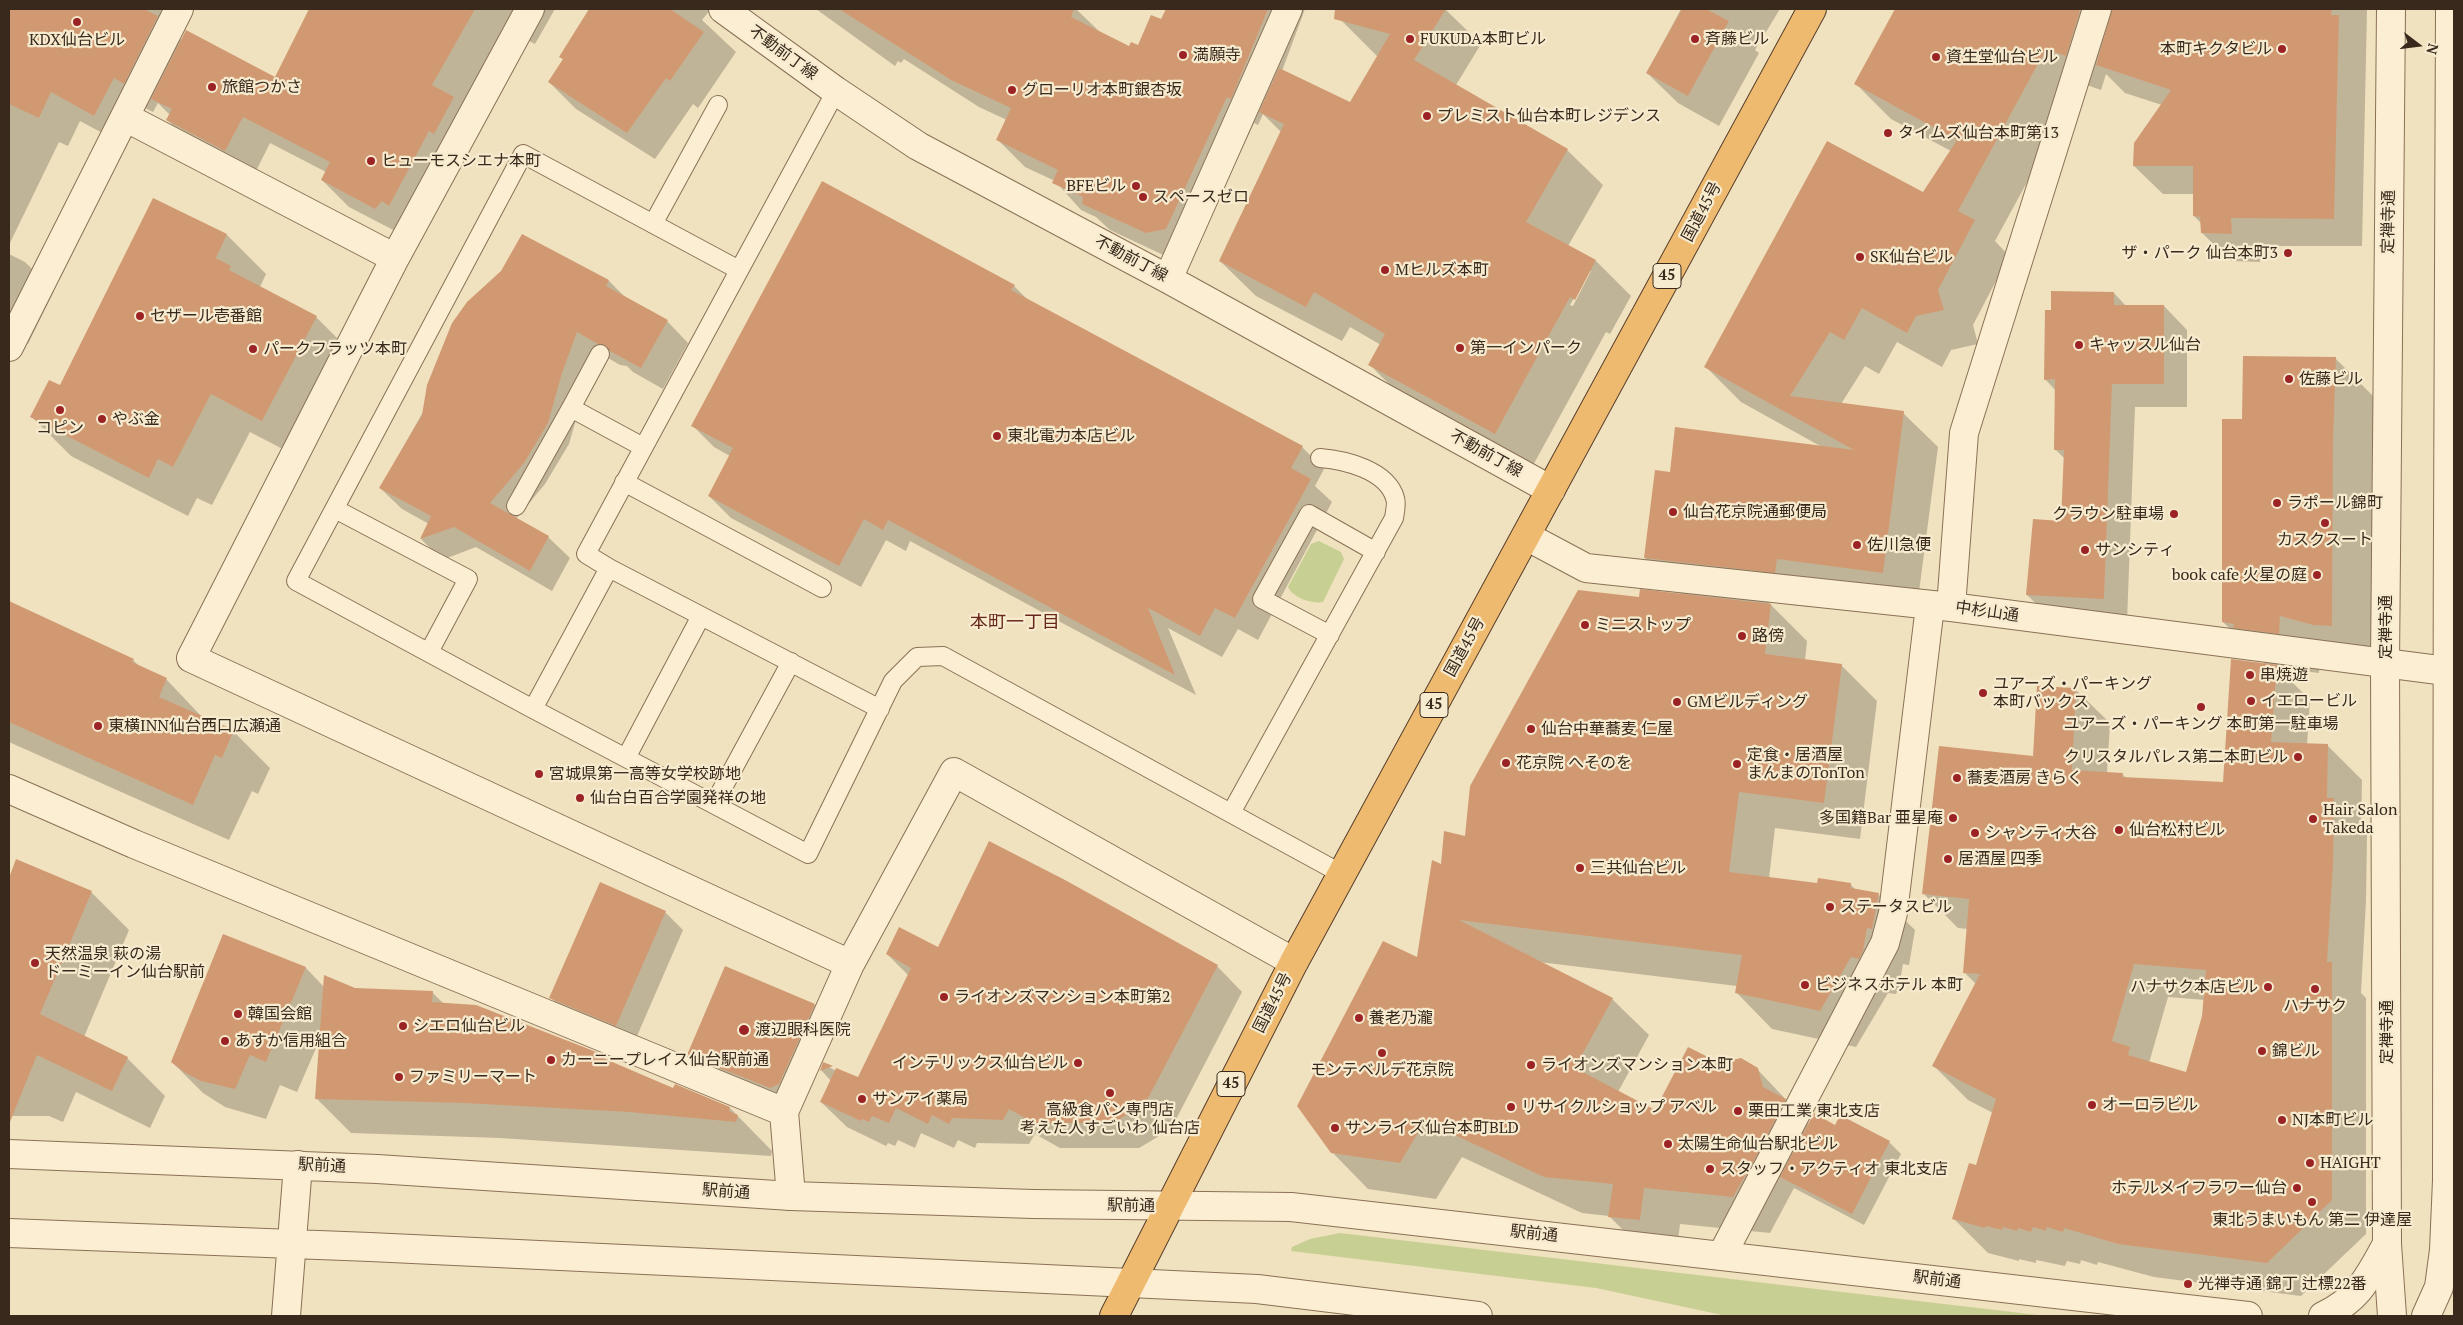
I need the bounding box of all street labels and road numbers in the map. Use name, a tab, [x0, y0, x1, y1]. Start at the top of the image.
street label: 不動前丁線	[745, 22, 821, 84]
street label: 国道45号	[1678, 179, 1726, 245]
street label: 定禅寺通	[2379, 190, 2399, 254]
street label: 不動前丁線	[1091, 232, 1171, 286]
road number: 45	[1653, 264, 1681, 288]
street label: 不動前丁線	[1446, 426, 1526, 482]
street label: 定禅寺通	[2376, 595, 2396, 659]
street label: 中杉山通	[1954, 598, 2020, 626]
street label: 国道45号	[1441, 614, 1489, 680]
road number: 45	[1420, 692, 1448, 718]
street label: 国道45号	[1250, 970, 1296, 1036]
street label: 定禅寺通	[2377, 1000, 2397, 1064]
road number: 45	[1217, 1072, 1245, 1096]
street label: 駅前通	[298, 1155, 346, 1177]
street label: 駅前通	[701, 1181, 751, 1203]
street label: 駅前通	[1107, 1196, 1155, 1216]
street label: 駅前通	[1509, 1222, 1559, 1246]
street label: 駅前通	[1912, 1268, 1962, 1292]

